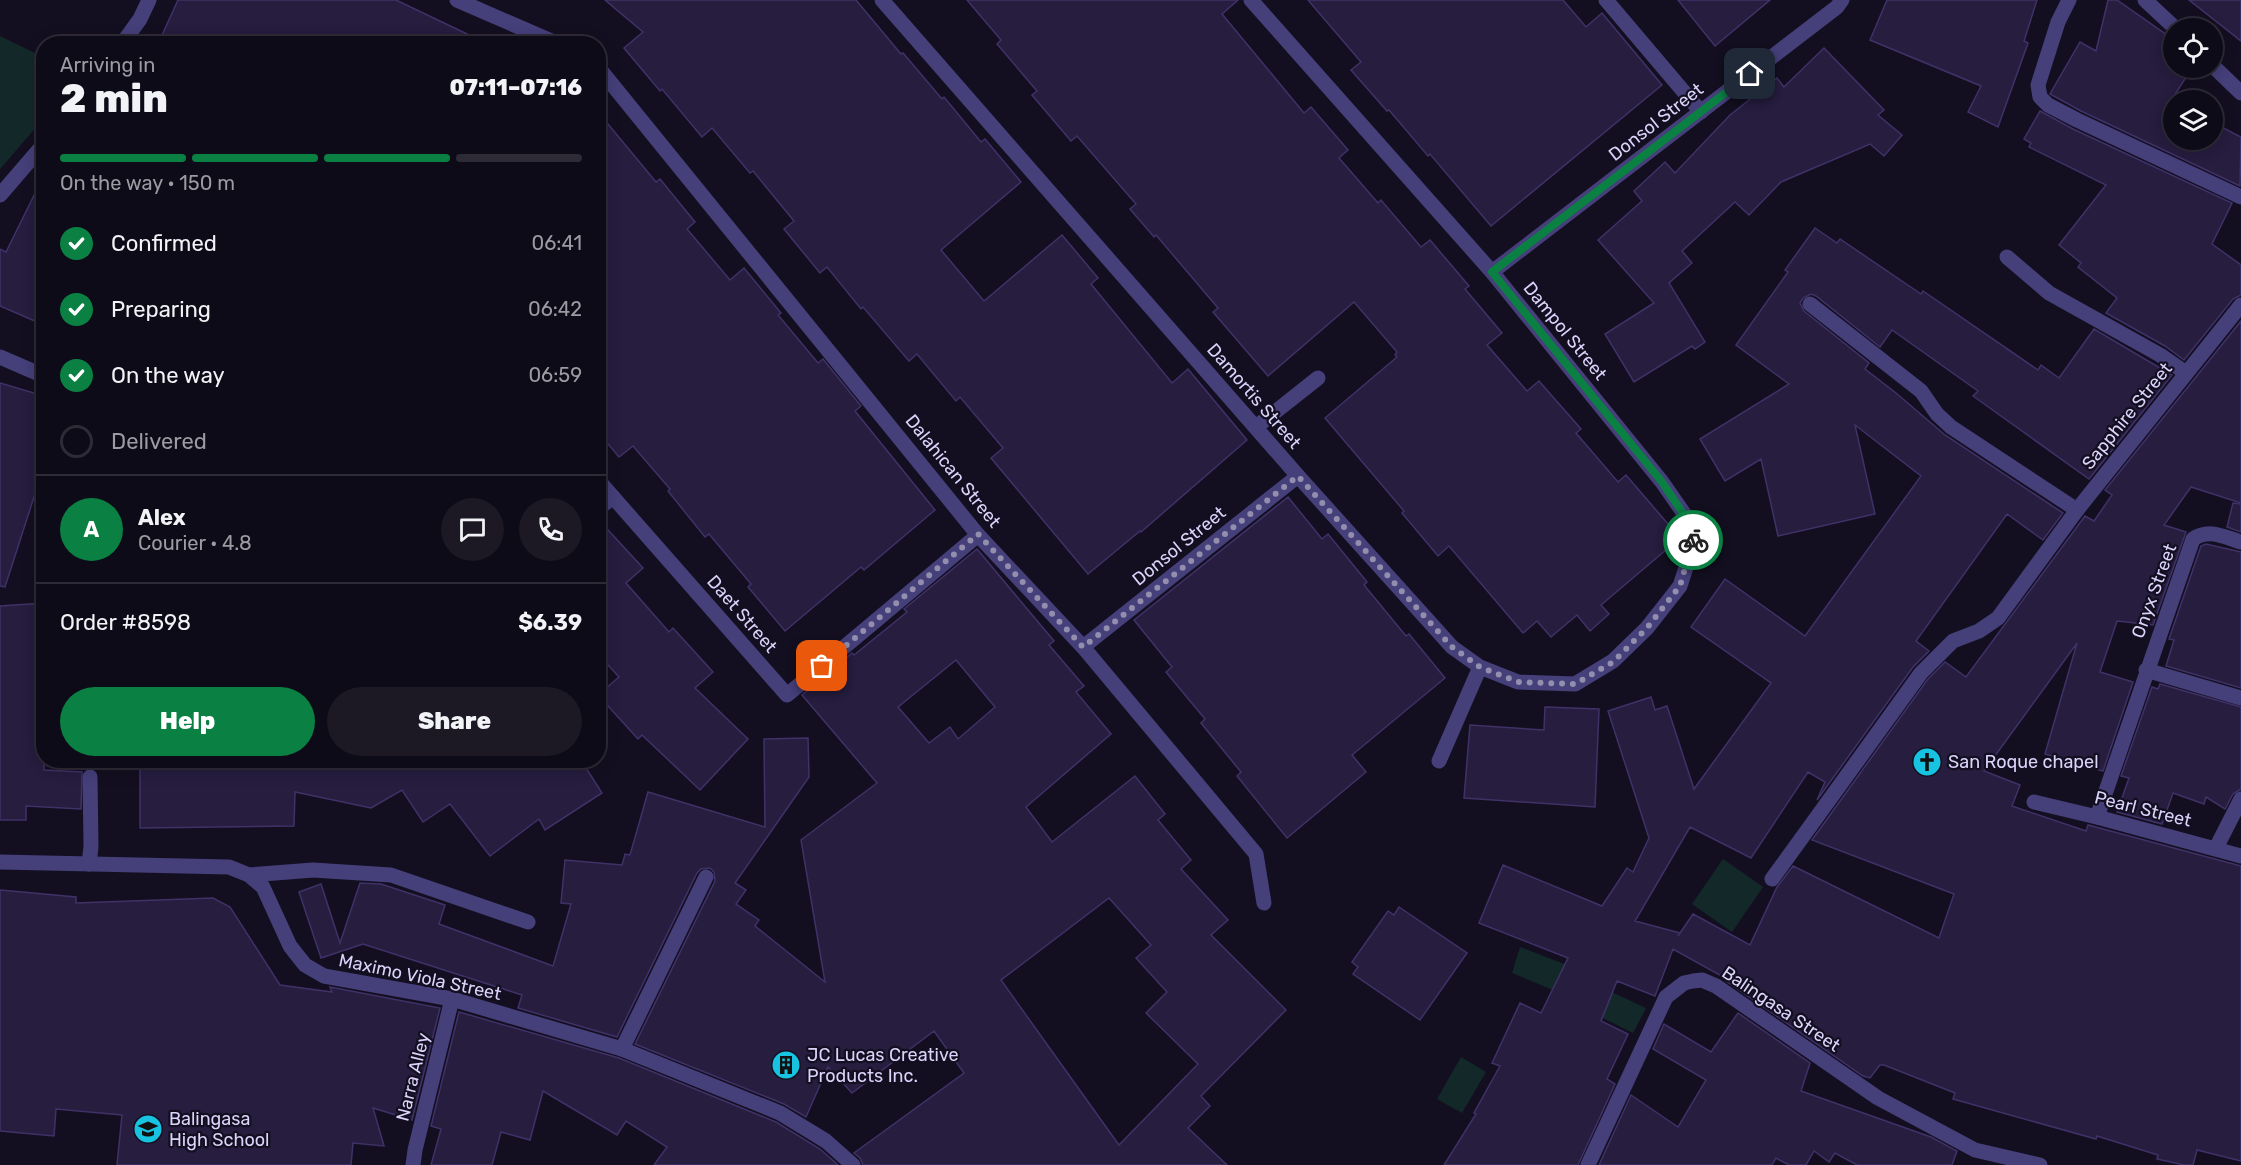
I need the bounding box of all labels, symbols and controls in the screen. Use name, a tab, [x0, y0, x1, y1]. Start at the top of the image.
map controls	[2163, 18, 2223, 150]
button: locate	[2163, 18, 2223, 78]
pin	[1724, 48, 1775, 99]
text: Arriving in	[60, 53, 155, 77]
icon: home	[1733, 57, 1766, 90]
text: 07:11–07:16	[449, 74, 582, 101]
text: 2 min	[60, 76, 168, 122]
street label: Donsol Street	[1604, 78, 1708, 166]
button: layers	[2163, 90, 2223, 150]
text: On the way · 150 m	[60, 171, 235, 195]
icon: check	[60, 227, 93, 260]
text: Confirmed	[111, 230, 217, 257]
text: 06:41	[532, 231, 582, 255]
street label: Dampol Street	[1519, 277, 1611, 385]
icon: check	[60, 293, 93, 326]
text: Preparing	[111, 296, 211, 323]
text: 06:42	[528, 297, 582, 321]
street label: Damortis Street	[1202, 339, 1306, 453]
street label: Sapphire Street	[2077, 358, 2177, 474]
icon: check	[60, 359, 93, 392]
text: On the way	[111, 362, 225, 389]
text: 06:59	[528, 363, 582, 387]
street label: Dalahican Street	[901, 410, 1005, 532]
text: Delivered	[111, 428, 207, 455]
button: chat	[441, 498, 504, 561]
button: phone	[519, 498, 582, 561]
street label: Donsol Street	[1128, 502, 1230, 590]
text: Alex	[138, 504, 186, 531]
courier	[1663, 510, 1723, 570]
text: A	[84, 516, 99, 543]
icon: bike	[1677, 524, 1710, 557]
text: Courier · 4.8	[138, 531, 252, 555]
street label: Onyx Street	[2127, 541, 2181, 641]
street label: Daet Street	[702, 571, 782, 657]
text: Order #8598	[60, 609, 191, 636]
text: $6.39	[518, 609, 582, 636]
pin	[796, 640, 847, 691]
icon: bag	[805, 649, 838, 682]
button: Help	[60, 687, 315, 756]
button: Share	[327, 687, 582, 756]
church icon: San Roque chapel	[1911, 746, 1943, 778]
place label: San Roque chapel	[1948, 751, 2099, 773]
street label: Pearl Street	[2092, 786, 2194, 832]
street label: Maximo Viola Street	[337, 949, 503, 1005]
street label: Balingasa Street	[1718, 961, 1844, 1057]
street label: Narra Alley	[391, 1030, 435, 1123]
place label: JC Lucas Creative Products Inc.	[807, 1044, 959, 1087]
building icon: JC Lucas Creative Products Inc.	[770, 1049, 802, 1081]
place label: Balingasa High School	[169, 1108, 269, 1151]
school or university icon: Balingasa High School	[132, 1113, 164, 1145]

